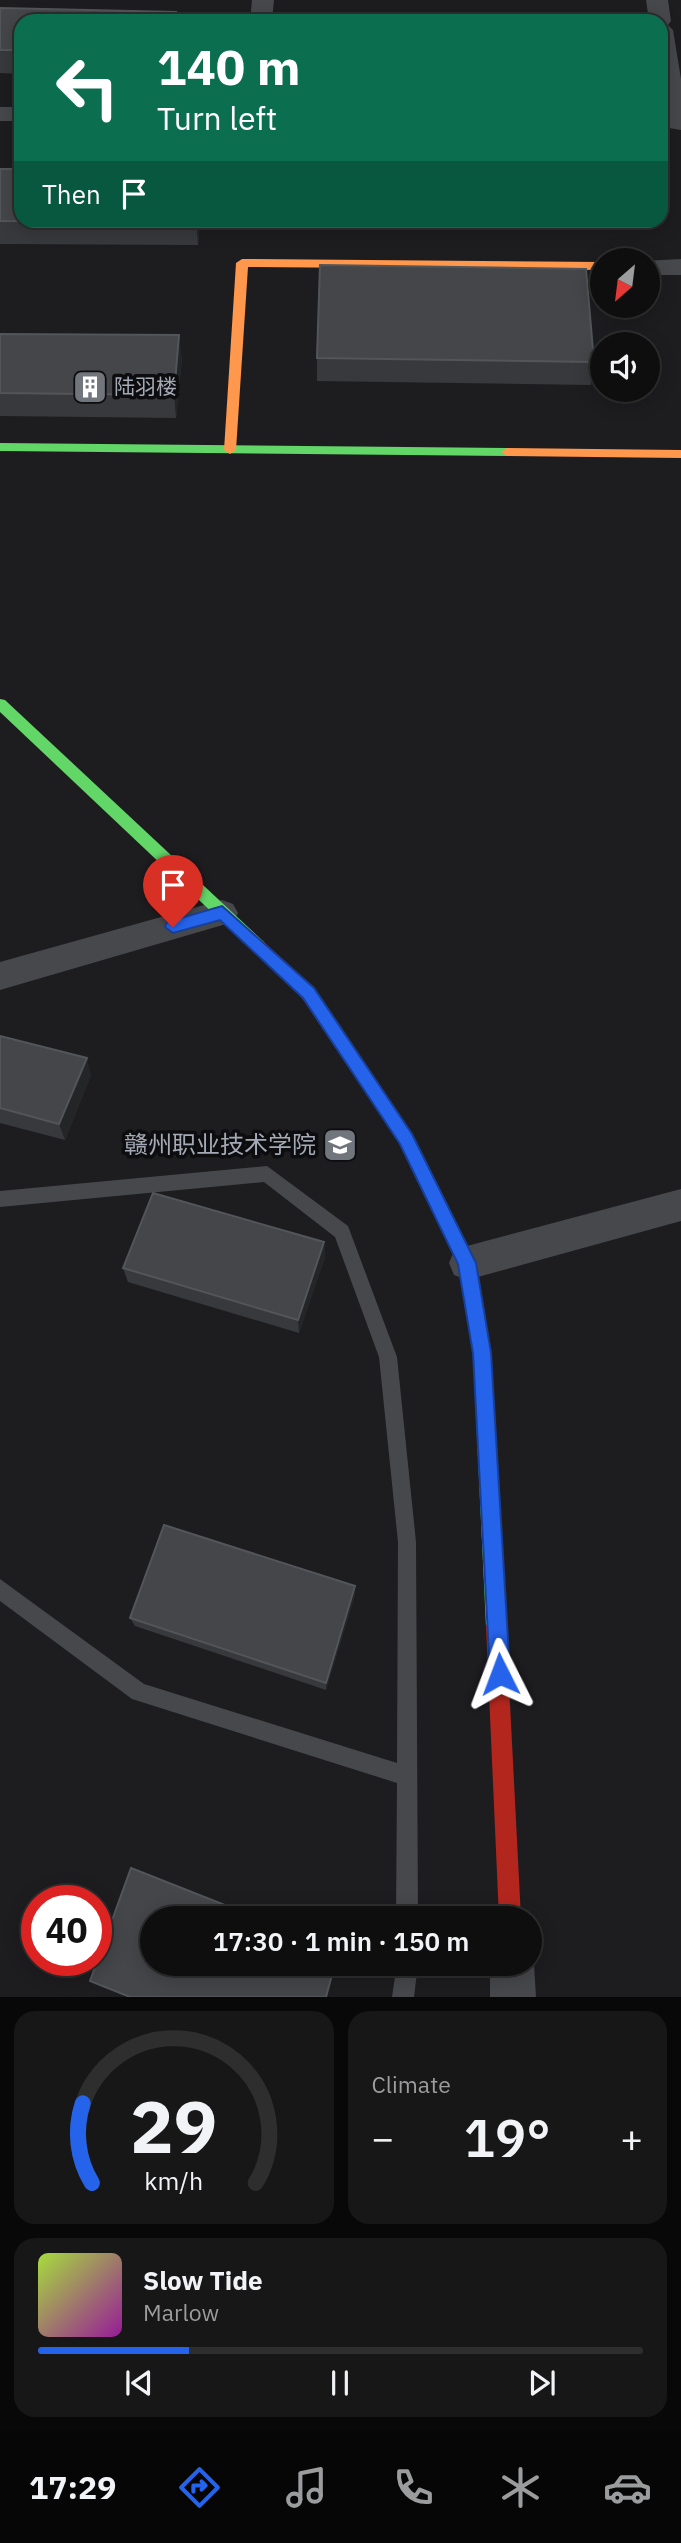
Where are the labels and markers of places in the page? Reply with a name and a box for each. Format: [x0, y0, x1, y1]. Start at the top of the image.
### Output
building icon: 陆羽楼 [71, 368, 109, 406]
place label: 陆羽楼 [114, 372, 177, 400]
pin [143, 855, 203, 927]
school or university icon: 赣州职业技术学院 [321, 1126, 359, 1164]
place label: 赣州职业技术学院 [124, 1128, 316, 1160]

